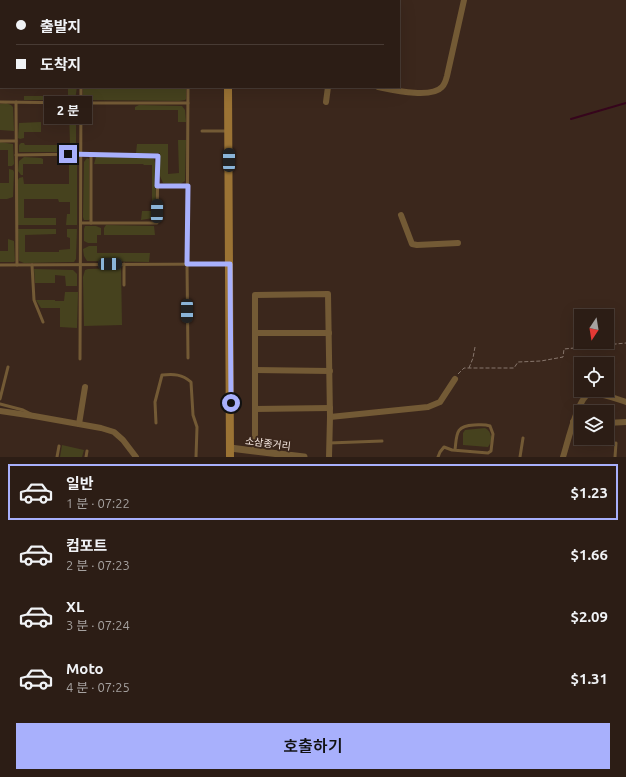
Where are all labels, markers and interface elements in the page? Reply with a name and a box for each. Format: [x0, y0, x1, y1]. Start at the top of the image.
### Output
text: 출발지 [40, 18, 81, 35]
text: 도착지 [40, 56, 81, 73]
callout: 2 분 [44, 96, 92, 124]
text: 2 분 [57, 103, 79, 117]
route end [59, 145, 77, 163]
car [223, 148, 235, 172]
car [151, 199, 163, 223]
car [98, 258, 122, 270]
car [181, 299, 193, 323]
north arrow [574, 309, 614, 349]
map controls [574, 309, 614, 445]
button: locate [574, 357, 614, 397]
route start [222, 394, 240, 412]
button: layers [574, 405, 614, 445]
street label: 소삼종거리 [244, 435, 291, 452]
icon: car [18, 474, 54, 510]
text: 일반 [66, 475, 94, 492]
text: $1.23 [570, 484, 608, 501]
text: 1 분 · 07:22 [66, 496, 130, 510]
icon: car [18, 536, 54, 572]
text: 컴포트 [66, 537, 107, 554]
text: $1.66 [570, 546, 608, 563]
text: 2 분 · 07:23 [66, 558, 130, 572]
icon: car [18, 598, 54, 634]
text: XL [66, 598, 84, 615]
text: $2.09 [570, 608, 608, 625]
text: 3 분 · 07:24 [66, 618, 130, 632]
icon: car [18, 660, 54, 696]
text: Moto [66, 660, 104, 677]
text: $1.31 [570, 670, 608, 687]
text: 4 분 · 07:25 [66, 680, 130, 694]
button: 호출하기 [16, 723, 610, 769]

